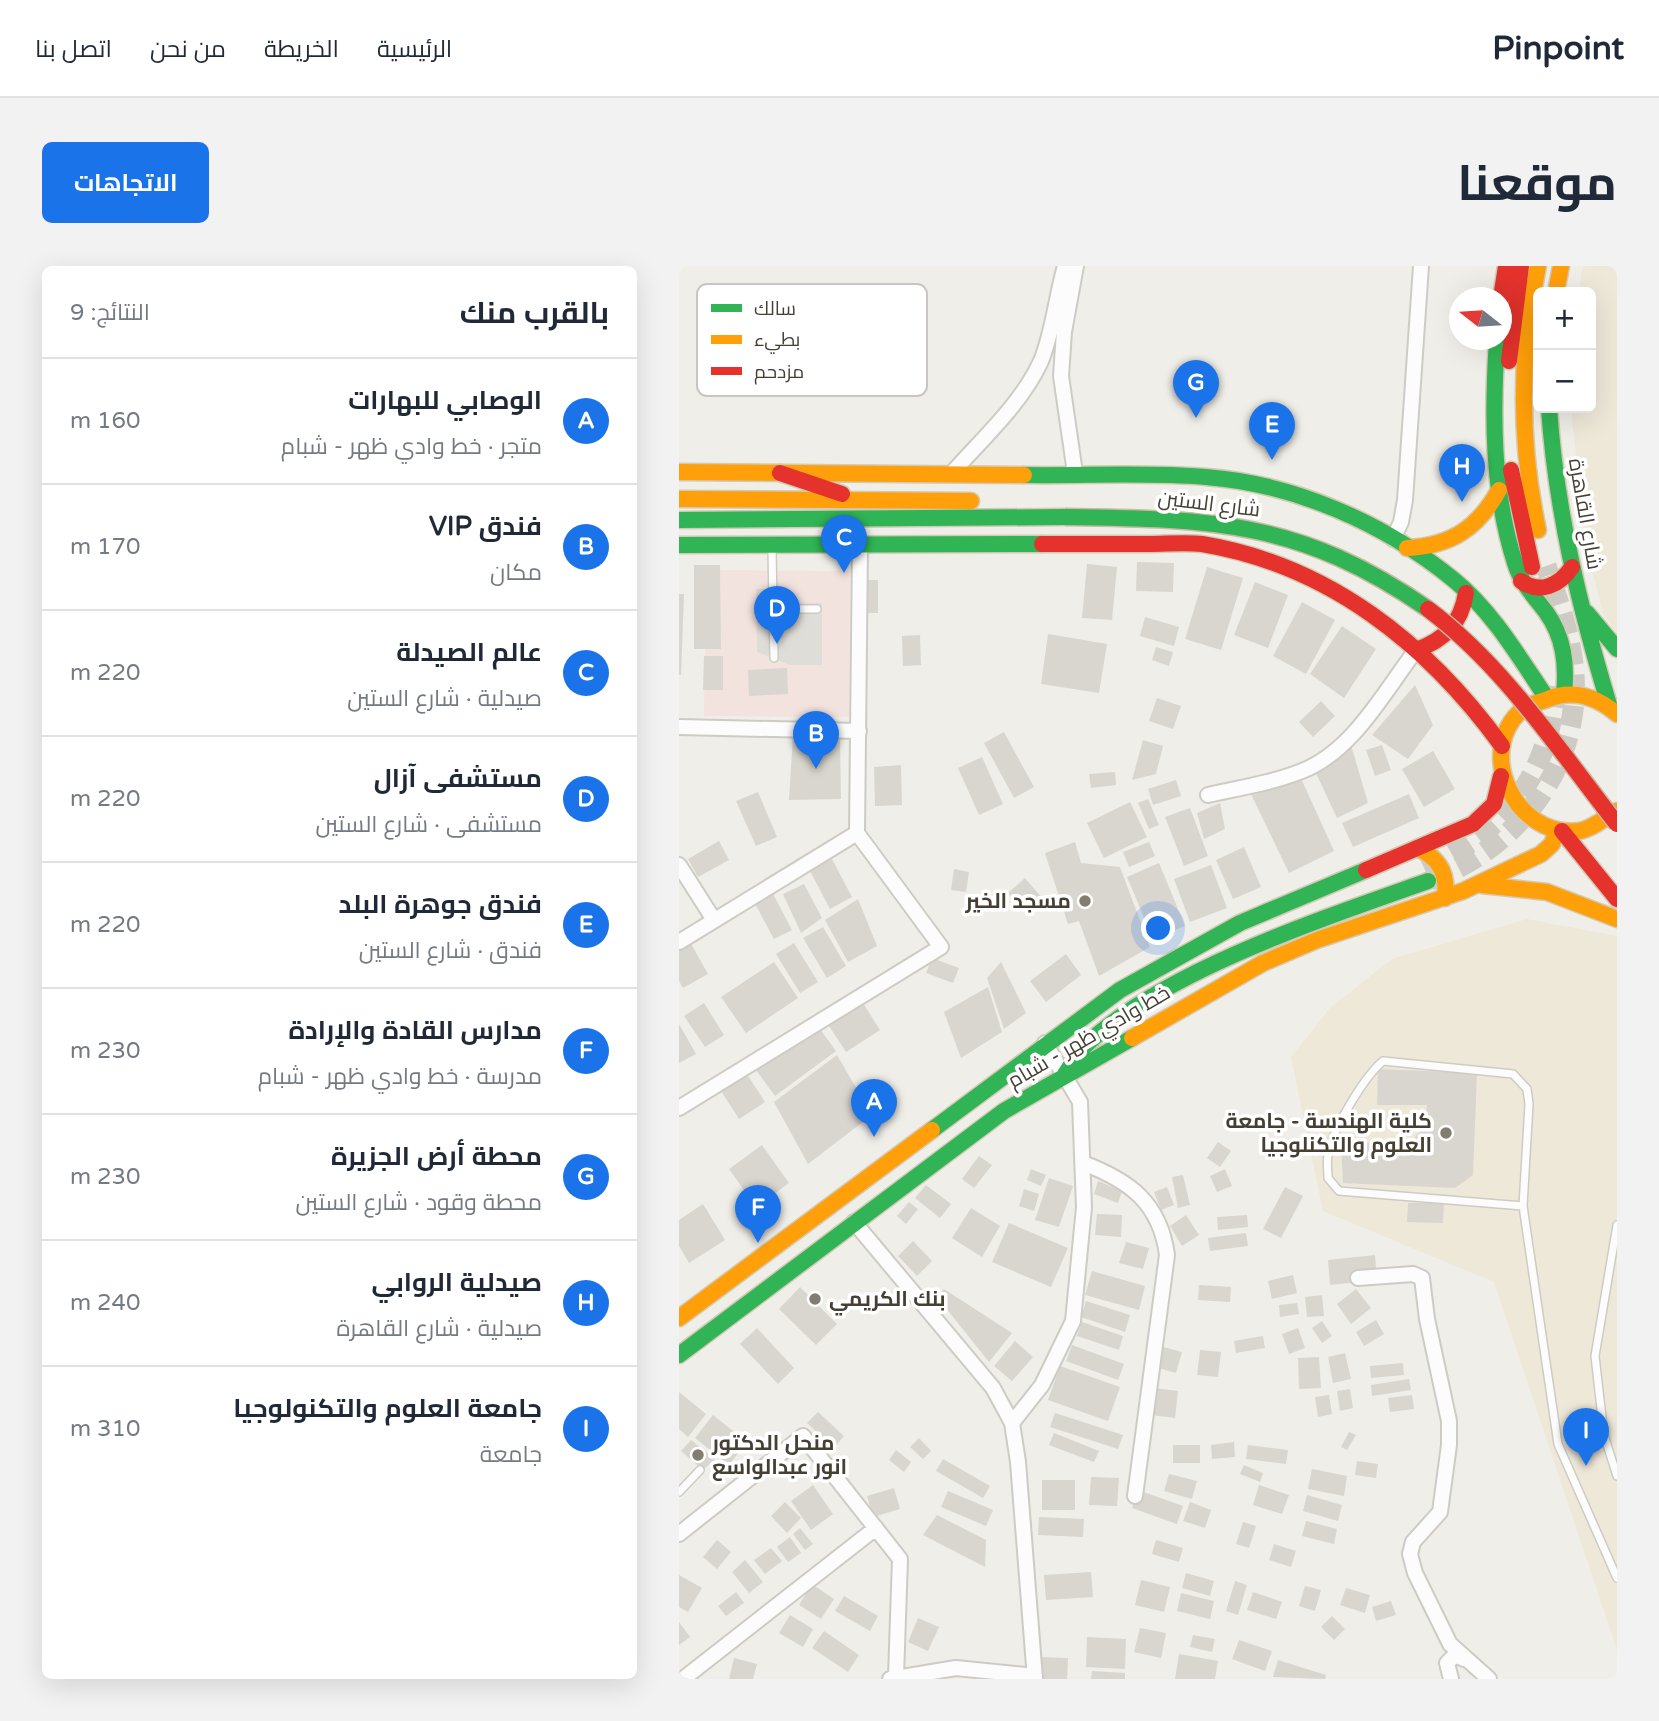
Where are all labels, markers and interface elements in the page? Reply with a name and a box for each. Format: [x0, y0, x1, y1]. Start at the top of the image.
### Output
text: Pinpoint [1492, 29, 1624, 68]
text: اتصل بنا [35, 35, 112, 64]
text: من نحن [150, 35, 226, 64]
text: الخريطة [264, 35, 339, 64]
text: الرئيسية [377, 35, 452, 64]
button: الاتجاهات [42, 142, 209, 223]
text: موقعنا [1457, 155, 1617, 214]
legend [697, 284, 927, 396]
north arrow [1449, 287, 1512, 350]
map controls [1533, 287, 1596, 413]
button: + [1533, 287, 1596, 350]
text: بالقرب منك [460, 295, 609, 332]
text: سالك [754, 298, 796, 320]
text: النتائج: 9 [70, 299, 150, 327]
text: بطيء [754, 329, 800, 354]
button: − [1533, 350, 1596, 413]
pin: G [1173, 360, 1219, 418]
text: مزدحم [754, 361, 804, 385]
text: الوصابي للبهارات [348, 385, 542, 416]
pin: E [1249, 402, 1295, 460]
text: 160 m [70, 407, 140, 435]
text: A [577, 407, 595, 435]
text: متجر · خط وادي ظهر - شبام [281, 433, 542, 461]
pin: H [1439, 444, 1485, 502]
street label: شارع القاهرة [1562, 456, 1607, 572]
street label: شارع الستين [1156, 485, 1261, 524]
text: فندق VIP [429, 511, 542, 542]
pin: C [821, 515, 867, 573]
text: 170 m [70, 533, 140, 561]
text: B [578, 533, 594, 561]
text: مكان [490, 559, 542, 587]
pin: D [754, 586, 800, 644]
text: عالم الصيدلة [396, 637, 542, 668]
text: 220 m [70, 659, 140, 687]
text: C [578, 659, 594, 687]
text: صيدلية · شارع الستين [347, 685, 542, 713]
pin: B [793, 711, 839, 769]
text: مستشفى آزال [374, 763, 542, 794]
text: 220 m [70, 785, 140, 813]
text: D [577, 785, 595, 813]
text: مستشفى · شارع الستين [316, 811, 542, 839]
text: فندق جوهرة البلد [339, 889, 542, 920]
place label: مسجد الخير [965, 889, 1071, 914]
marker: مسجد الخير [1077, 893, 1093, 909]
text: 220 m [70, 911, 140, 939]
text: E [579, 911, 593, 939]
your location [1141, 911, 1175, 945]
text: فندق · شارع الستين [359, 937, 542, 965]
street label: خط وادي ظهر - شبام [1003, 980, 1176, 1096]
text: مدارس القادة والإرادة [288, 1015, 542, 1046]
text: 230 m [70, 1037, 140, 1065]
text: F [579, 1037, 593, 1065]
text: مدرسة · خط وادي ظهر - شبام [258, 1063, 542, 1091]
pin: A [851, 1079, 897, 1137]
place label: كلية الهندسة - جامعة العلوم والتكنلوجيا [1225, 1109, 1432, 1159]
marker: كلية الهندسة - جامعة العلوم والتكنلوجيا [1438, 1125, 1454, 1141]
text: محطة أرض الجزيرة [331, 1141, 542, 1172]
text: 230 m [70, 1163, 140, 1191]
text: G [577, 1163, 595, 1191]
pin: F [735, 1185, 781, 1243]
text: محطة وقود · شارع الستين [296, 1189, 542, 1217]
text: صيدلية الروابي [371, 1267, 542, 1298]
place label: بنك الكريمي [829, 1287, 945, 1316]
text: 240 m [70, 1289, 140, 1317]
text: H [577, 1289, 595, 1317]
marker: بنك الكريمي [807, 1291, 823, 1307]
text: صيدلية · شارع القاهرة [337, 1315, 542, 1343]
text: جامعة العلوم والتكنولوجيا [233, 1393, 542, 1424]
pin: I [1563, 1408, 1609, 1466]
text: 310 m [70, 1415, 140, 1443]
text: I [583, 1415, 589, 1443]
place label: منحل الدكتور انور عبدالواسع [711, 1431, 847, 1481]
text: جامعة [480, 1441, 542, 1469]
marker: منحل الدكتور انور عبدالواسع [690, 1447, 706, 1463]

